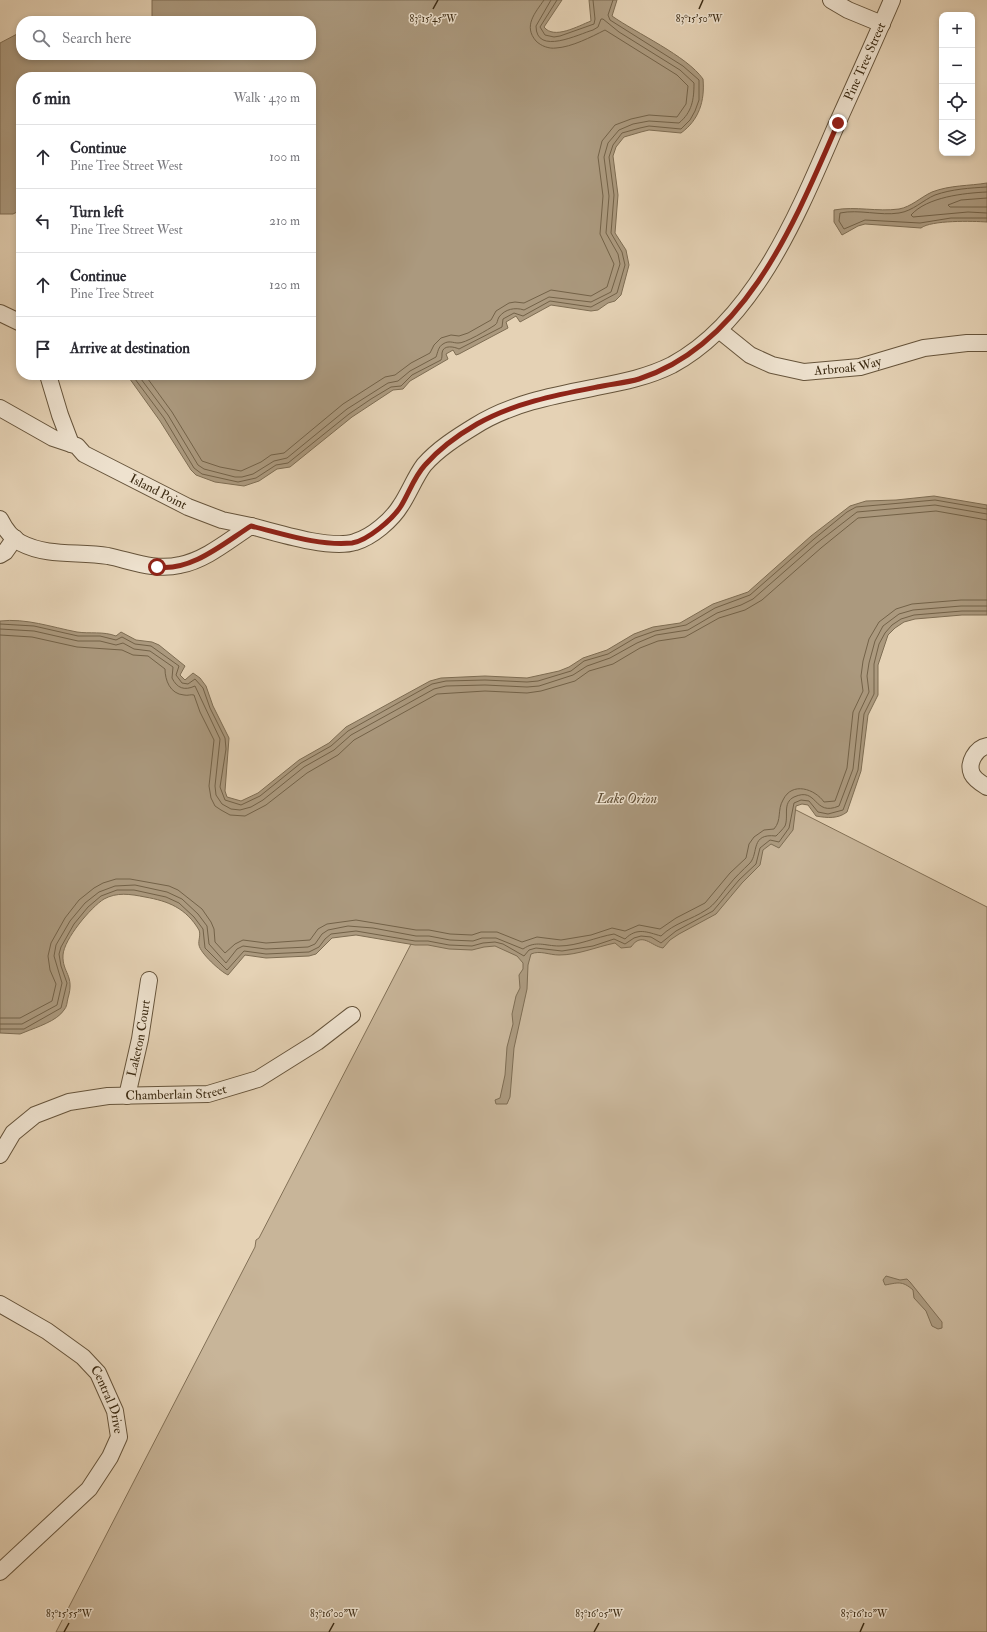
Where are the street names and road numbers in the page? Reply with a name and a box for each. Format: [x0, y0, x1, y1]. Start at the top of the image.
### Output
street label: Pine Tree Street [841, 20, 889, 103]
street label: Arbroak Way [813, 353, 884, 379]
street label: Island Point [127, 471, 189, 513]
street label: Laketon Court [124, 999, 154, 1078]
street label: Chamberlain Street [125, 1081, 228, 1104]
street label: Central Drive [87, 1362, 126, 1435]

